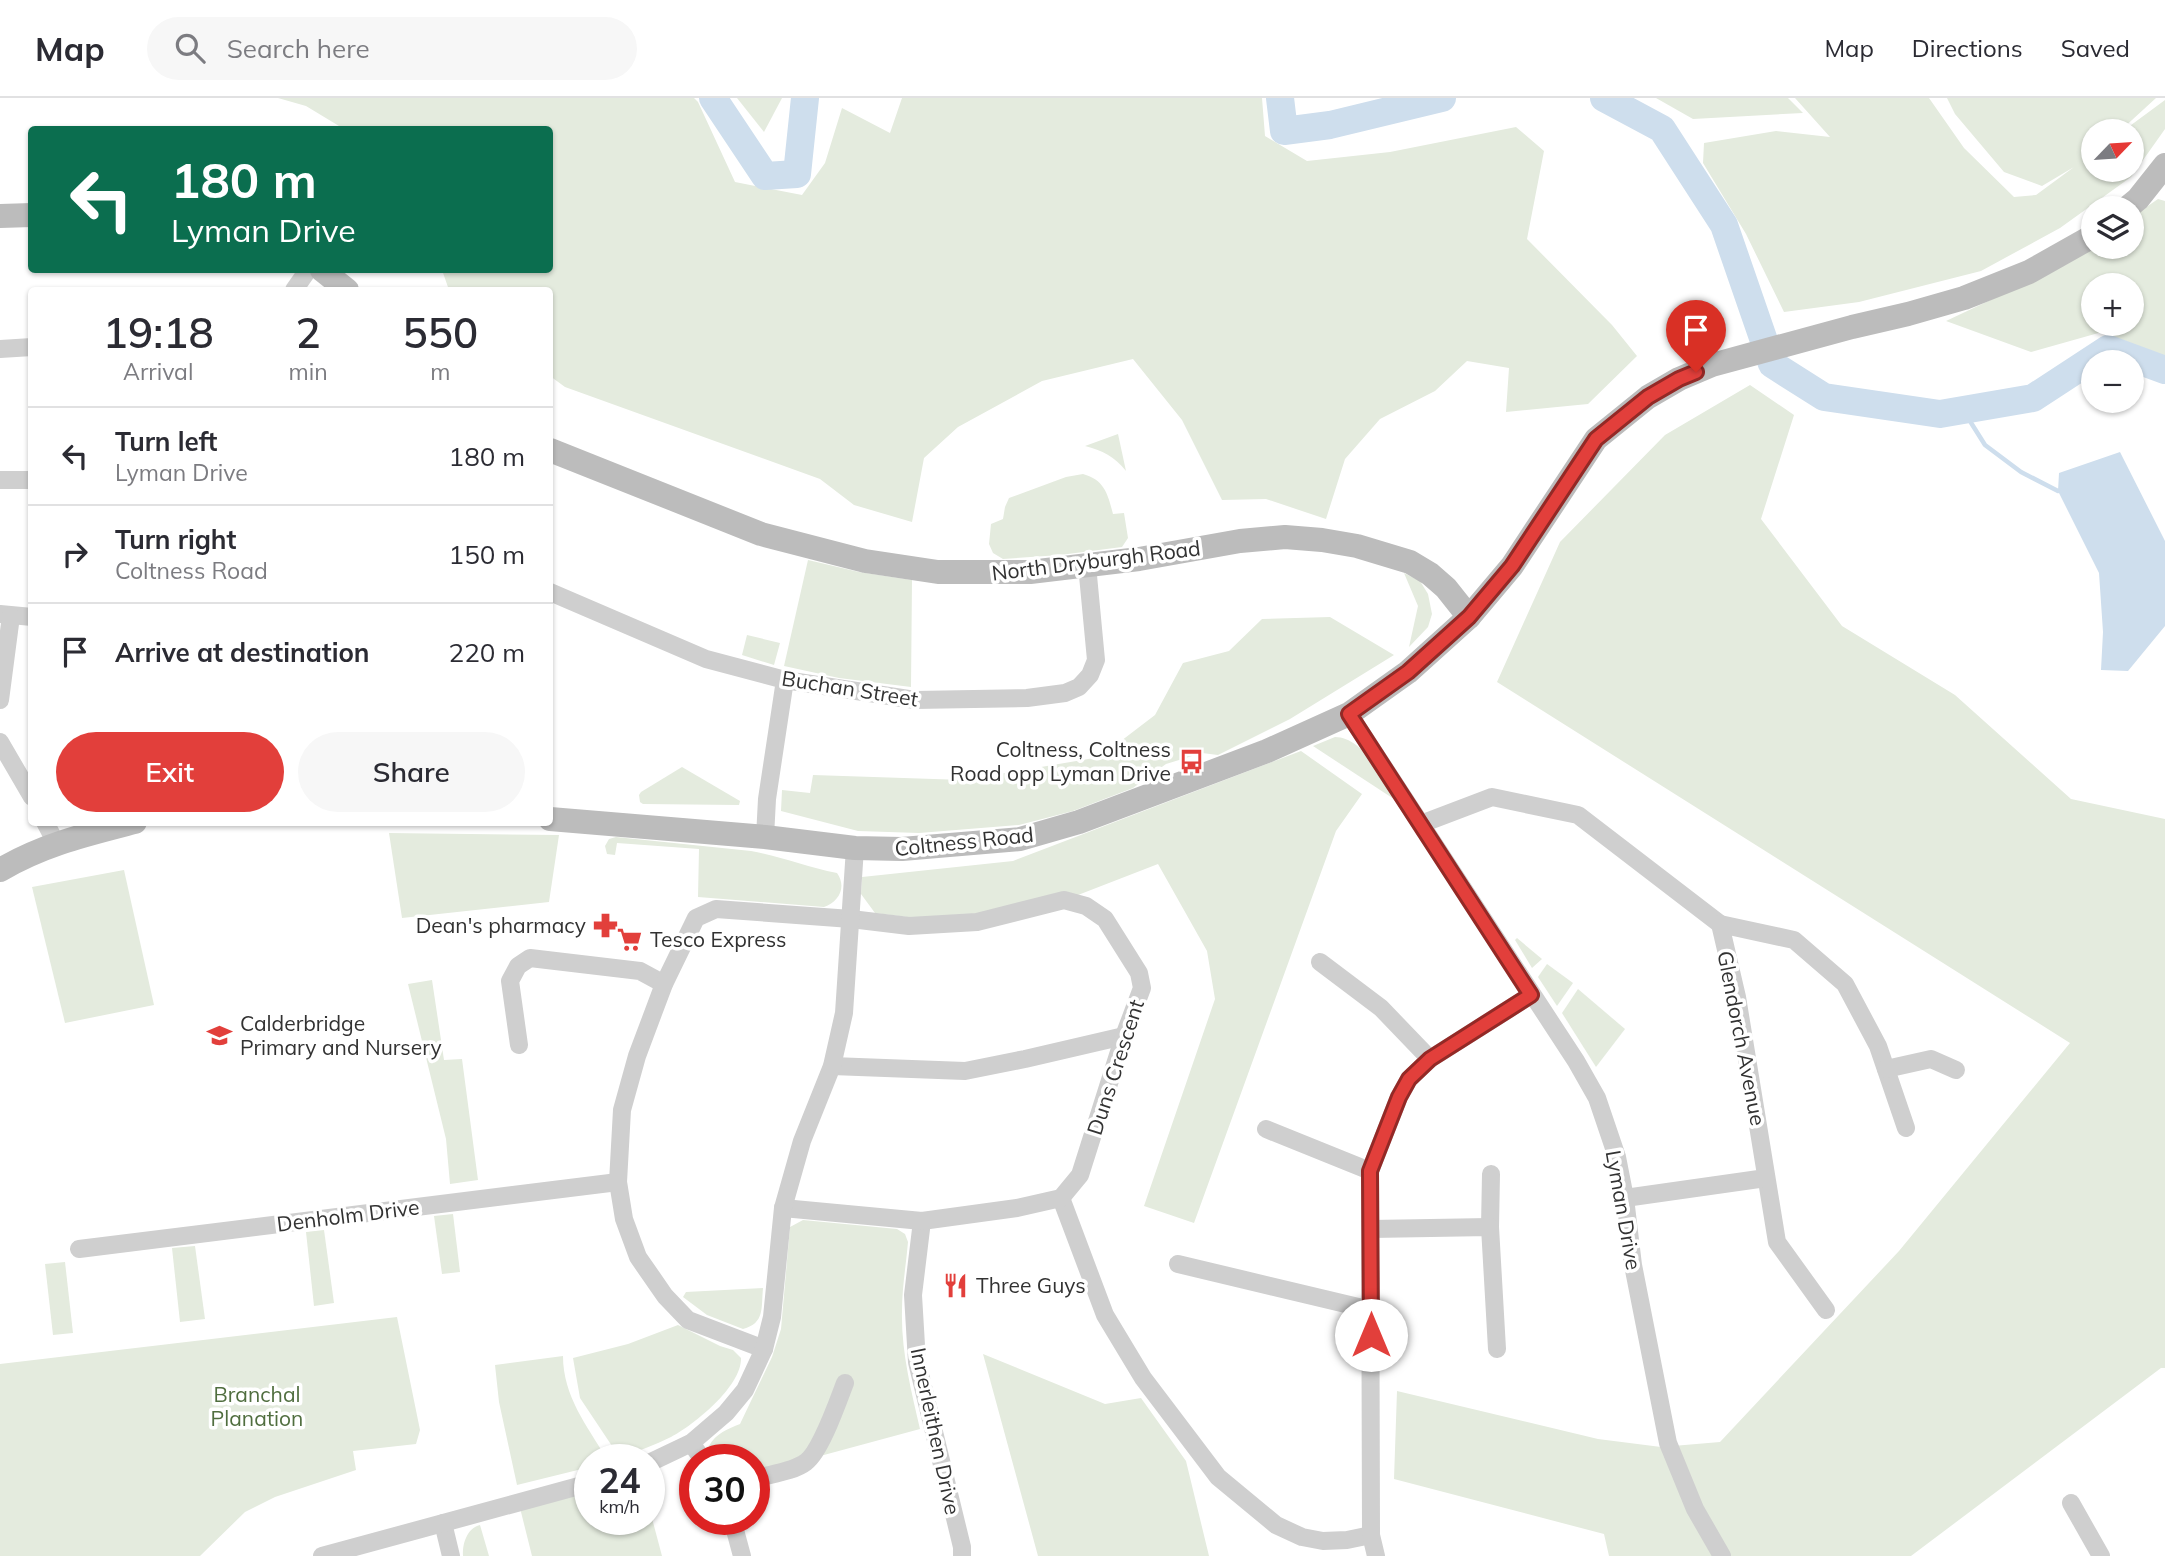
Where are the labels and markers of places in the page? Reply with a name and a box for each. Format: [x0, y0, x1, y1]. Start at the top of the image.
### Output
pin [1666, 300, 1726, 372]
place label: Coltness, Coltness Road opp Lyman Drive [950, 736, 1171, 786]
bus stop icon: Coltness, Coltness Road opp Lyman Drive [1177, 747, 1205, 775]
pharmacy icon: Dean's pharmacy [592, 911, 620, 939]
place label: Dean's pharmacy [416, 912, 586, 938]
supermarket icon: Tesco Express [616, 925, 644, 953]
place label: Tesco Express [650, 926, 787, 952]
place label: Calderbridge Primary and Nursery [240, 1010, 442, 1060]
school or university icon: Calderbridge Primary and Nursery [206, 1021, 234, 1049]
restaurant icon: Three Guys [942, 1271, 970, 1299]
place label: Three Guys [976, 1272, 1086, 1298]

